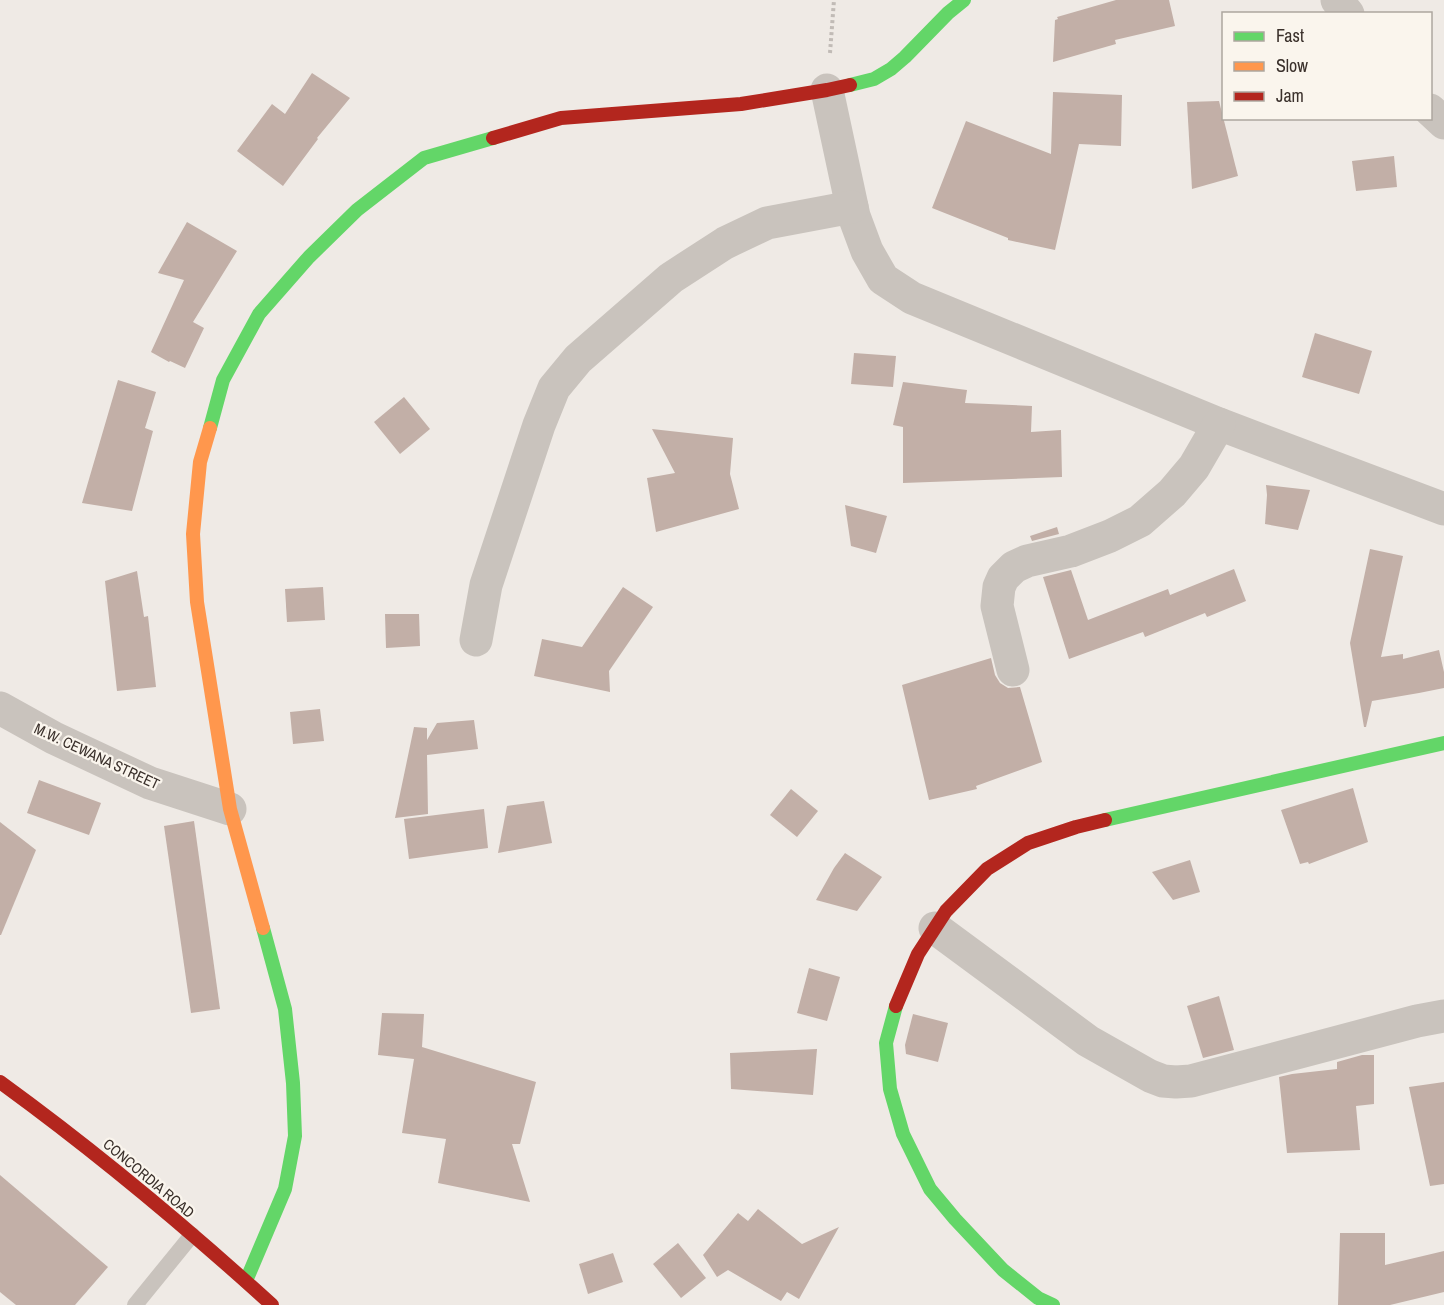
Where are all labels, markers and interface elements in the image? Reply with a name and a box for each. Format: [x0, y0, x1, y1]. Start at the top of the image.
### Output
legend [1222, 12, 1432, 120]
text: Fast [1276, 23, 1304, 48]
text: Slow [1276, 53, 1308, 78]
text: Jam [1276, 83, 1304, 108]
street label: M.W. CEWANA STREET [31, 718, 164, 795]
street label: CONCORDIA ROAD [99, 1133, 199, 1223]

